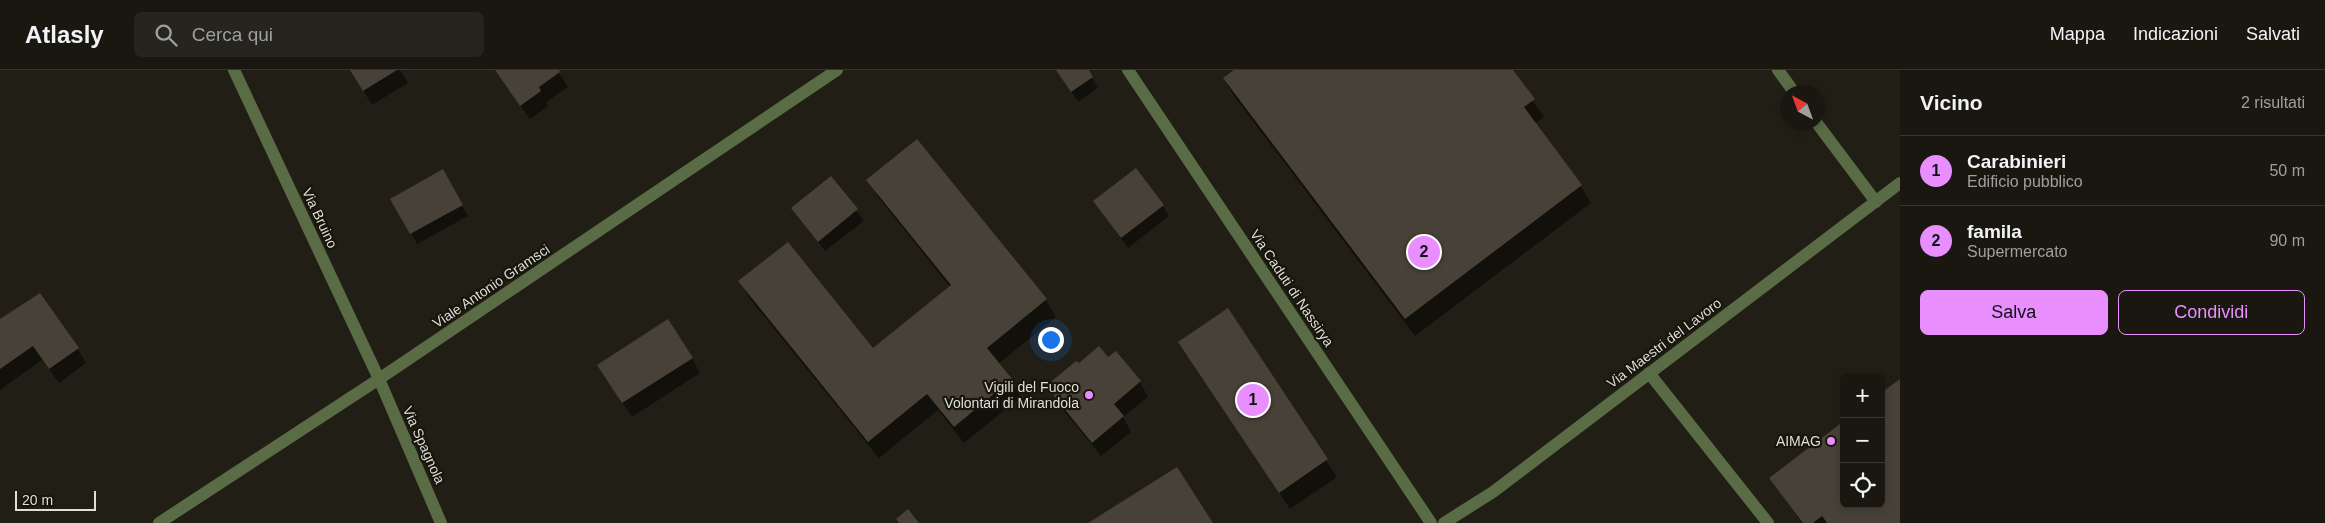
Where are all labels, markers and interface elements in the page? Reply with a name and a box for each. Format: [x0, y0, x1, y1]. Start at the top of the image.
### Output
search box [134, 12, 484, 57]
text: Atlasly [25, 21, 104, 48]
icon: search [152, 21, 180, 49]
text: Cerca qui [192, 24, 273, 45]
text: Mappa [2050, 24, 2105, 44]
text: Indicazioni [2133, 24, 2218, 44]
text: Salvati [2246, 24, 2300, 44]
north arrow [1780, 85, 1825, 130]
text: Vicino [1920, 91, 1983, 114]
text: 2 risultati [2241, 94, 2305, 111]
text: Carabinieri [1967, 151, 2066, 172]
text: 1 [1932, 162, 1940, 179]
text: 50 m [2269, 162, 2305, 179]
text: Edificio pubblico [1967, 173, 2083, 190]
street label: Via Bruino [299, 185, 341, 251]
text: famila [1967, 221, 2022, 242]
street label: Via Caduti di Nassirya [1247, 227, 1337, 350]
text: 2 [1932, 232, 1940, 249]
text: 90 m [2269, 232, 2305, 249]
pin: 2 [1408, 233, 1440, 271]
street label: Viale Antonio Gramsci [430, 241, 552, 331]
text: Supermercato [1967, 243, 2068, 260]
button: Salva [1920, 290, 2108, 335]
button: Condividi [2118, 290, 2305, 335]
street label: Via Maestri del Lavoro [1604, 295, 1725, 391]
your location [1038, 327, 1064, 353]
map controls [1840, 373, 1885, 508]
button: + [1840, 373, 1885, 418]
place label: Vigili del Fuoco Volontari di Mirandola [944, 379, 1079, 411]
pin: 1 [1237, 381, 1269, 419]
marker: Vigili del Fuoco Volontari di Mirandola [1083, 389, 1095, 401]
street label: Via Spagnola [400, 404, 448, 486]
button: − [1840, 418, 1885, 463]
place label: AIMAG [1776, 433, 1821, 449]
marker: AIMAG [1825, 435, 1837, 447]
button: locate [1840, 463, 1885, 508]
scale bar [15, 488, 96, 511]
text: 20 m [22, 492, 53, 508]

